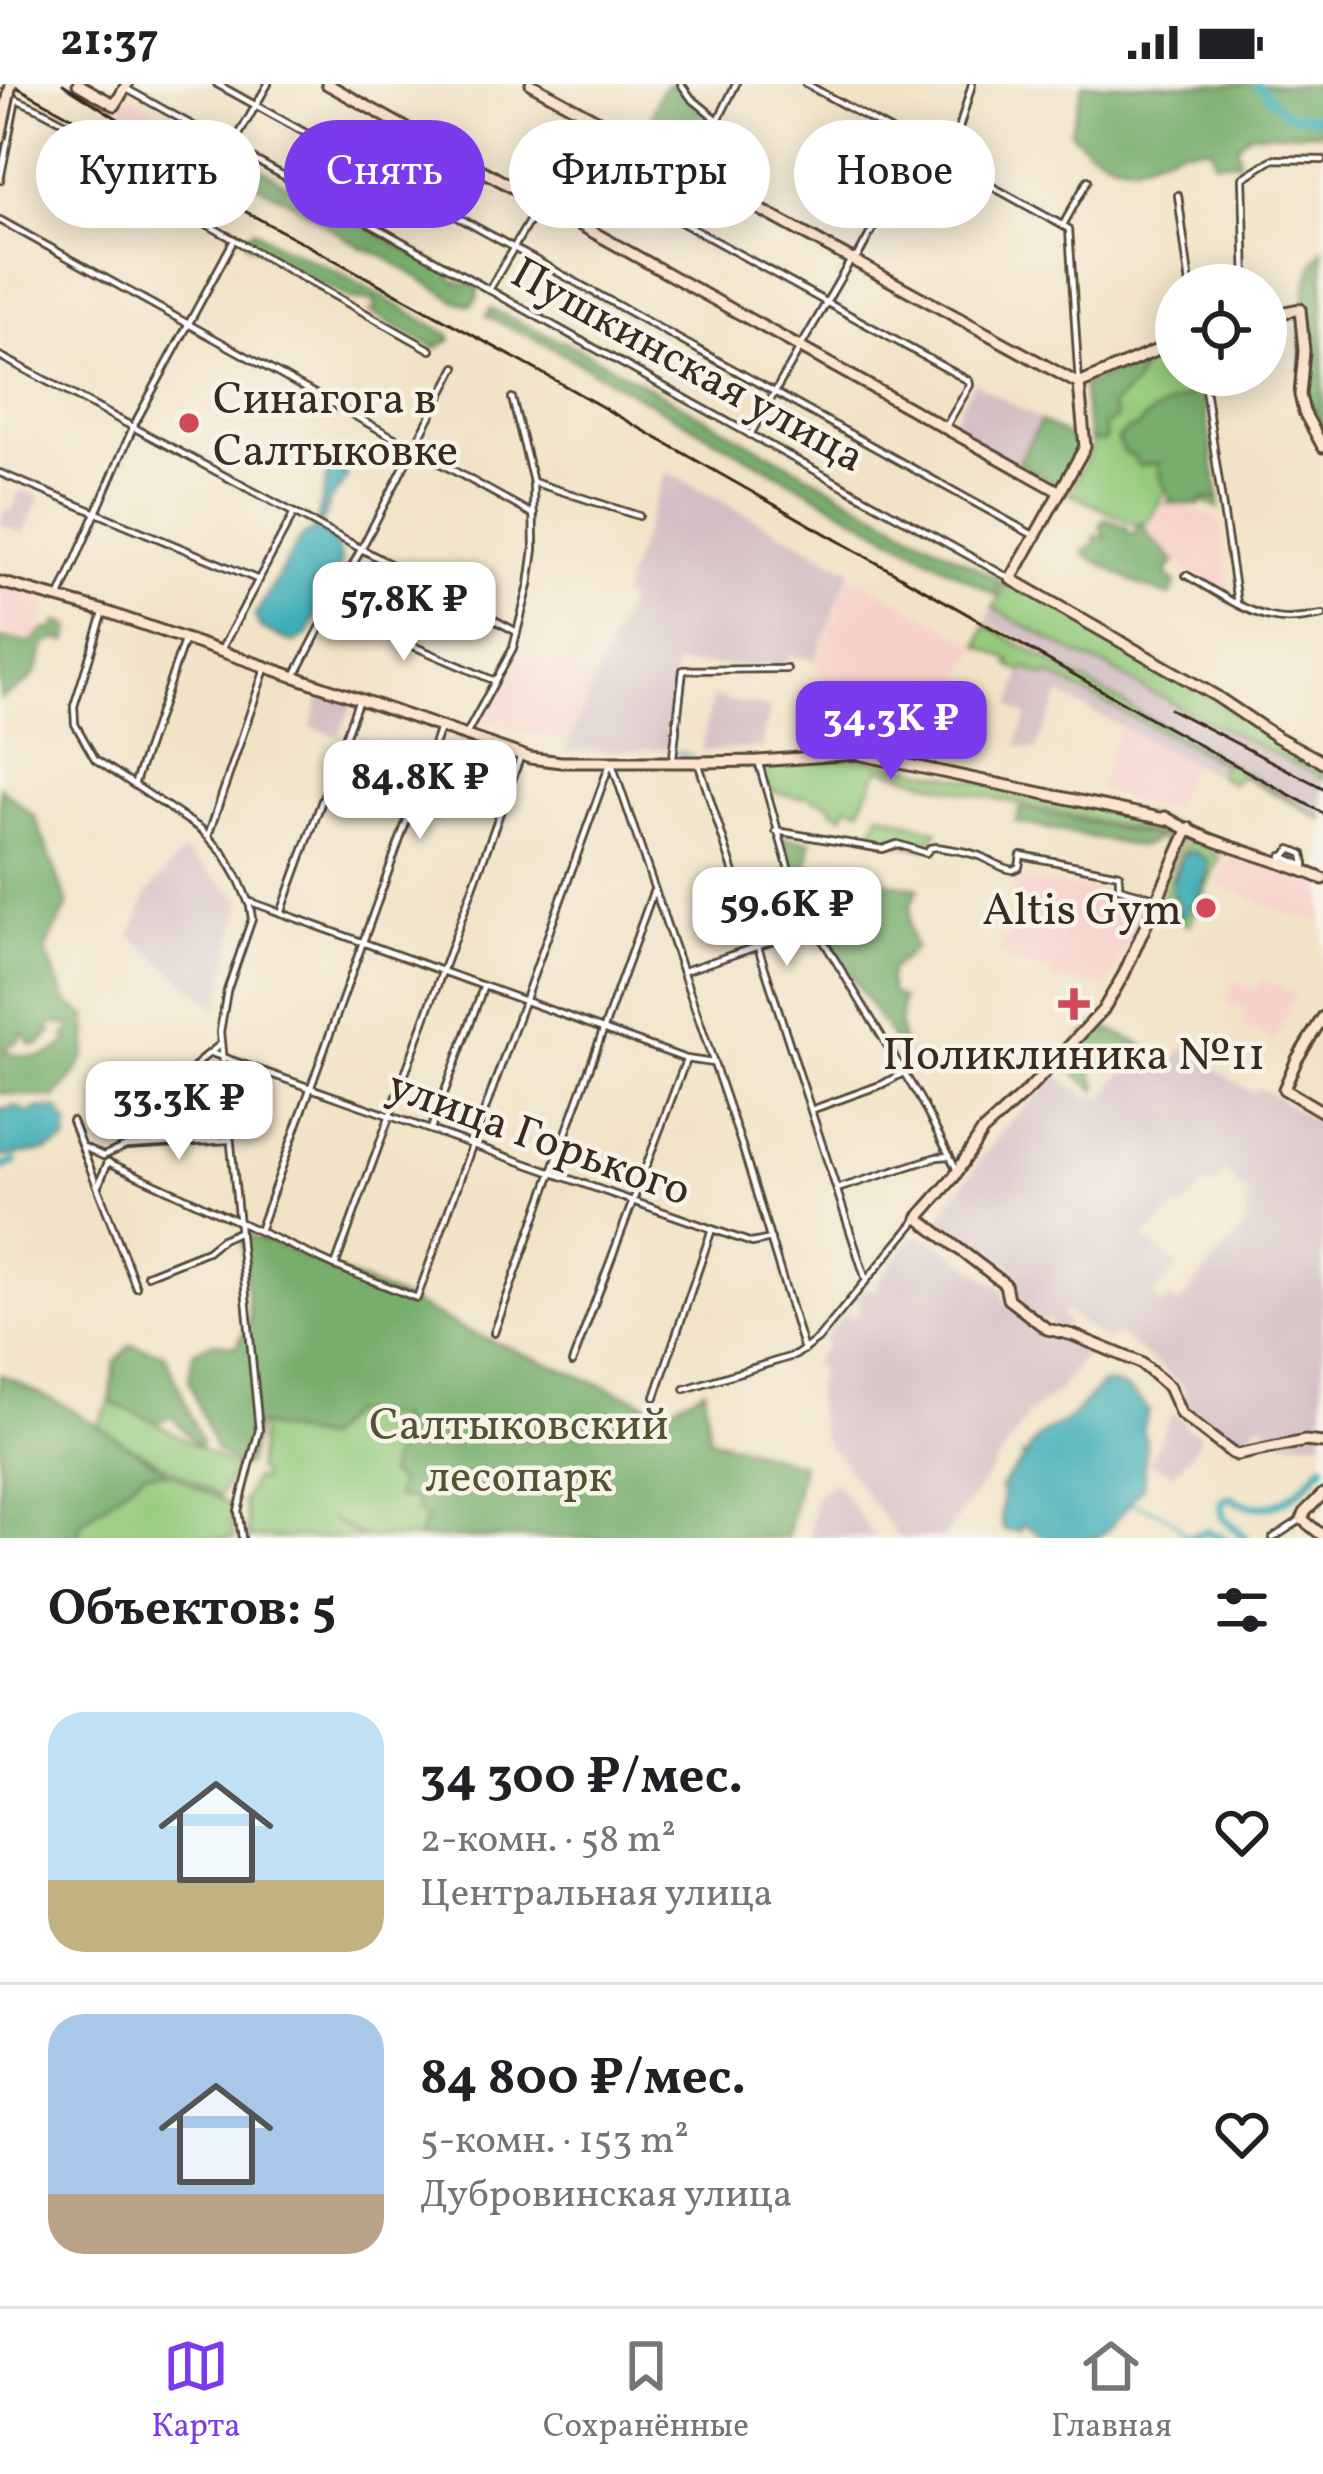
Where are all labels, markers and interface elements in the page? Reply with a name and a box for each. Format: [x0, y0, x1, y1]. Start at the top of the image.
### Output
text: 21:37 [60, 11, 159, 74]
chip: Купить [36, 120, 260, 228]
chip: Снять [284, 120, 485, 228]
chip: Фильтры [509, 120, 770, 228]
chip: Новое [794, 120, 995, 228]
street label: Пушкинская улица [499, 244, 875, 490]
map controls [1155, 264, 1287, 396]
button: locate [1155, 264, 1287, 396]
place label: Синагога в Салтыковке [213, 370, 458, 485]
marker: Синагога в Салтыковке [176, 410, 202, 436]
pin: 57.8K ₽ [293, 562, 515, 664]
text: 57.8K ₽ [340, 574, 468, 628]
pin: 34.3K ₽ [780, 681, 1002, 783]
text: 34.3K ₽ [823, 693, 959, 747]
pin: 84.8K ₽ [309, 740, 531, 842]
text: 84.8K ₽ [350, 752, 490, 806]
pin: 59.6K ₽ [676, 867, 898, 969]
text: 59.6K ₽ [719, 879, 855, 933]
place label: Altis Gym [982, 881, 1182, 944]
marker: Altis Gym [1193, 895, 1219, 921]
marker: Поликлиника №11 [1058, 988, 1090, 1020]
place label: Поликлиника №11 [883, 1026, 1265, 1089]
street label: улица Горького [378, 1056, 699, 1224]
pin: 33.3K ₽ [68, 1061, 290, 1163]
text: 33.3K ₽ [113, 1073, 245, 1127]
park label: Салтыковский лесопарк [369, 1396, 669, 1511]
text: Объектов: 5 [48, 1575, 336, 1646]
icon: filters [1209, 1577, 1275, 1643]
text: 34 300 ₽/мес. [420, 1743, 743, 1814]
icon: home [144, 1760, 288, 1904]
icon: heart [1209, 1799, 1275, 1865]
text: 2-комн. · 58 m² [420, 1814, 676, 1868]
text: Центральная улица [420, 1868, 773, 1922]
text: 84 800 ₽/мес. [420, 2044, 746, 2115]
icon: home [144, 2062, 288, 2206]
icon: heart [1209, 2101, 1275, 2167]
text: 5-комн. · 153 m² [420, 2115, 689, 2169]
text: Дубровинская улица [420, 2169, 792, 2223]
tab: Карта [151, 2333, 241, 2451]
tab: Сохранённые [543, 2333, 749, 2451]
tab: Главная [1051, 2333, 1172, 2451]

